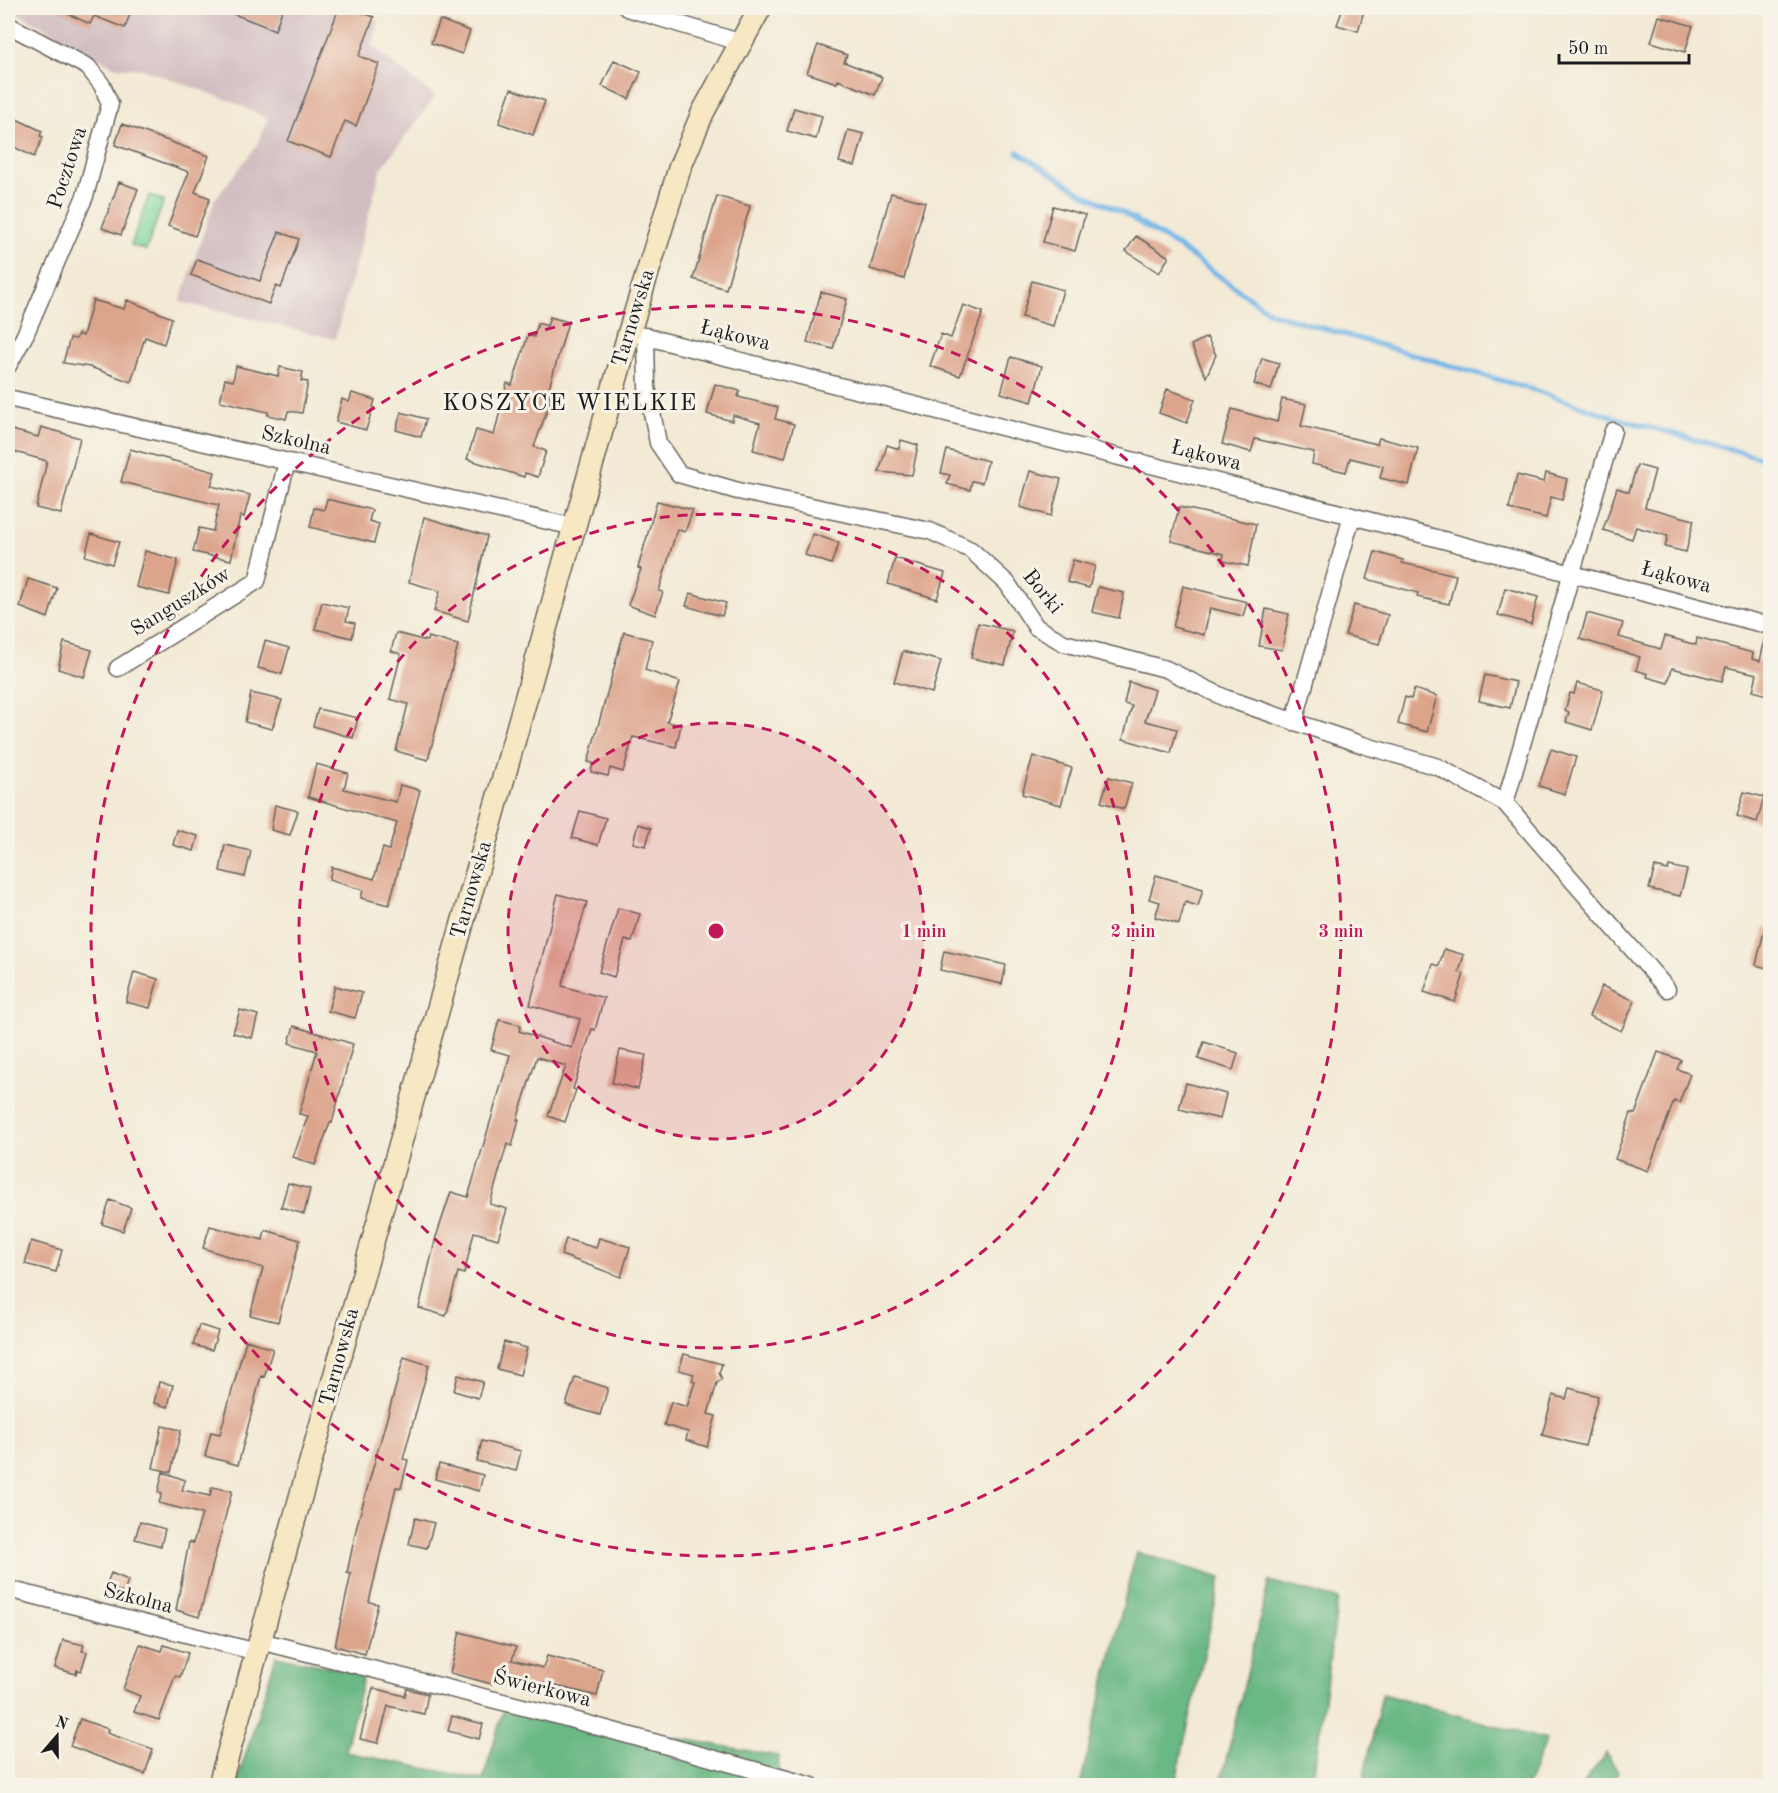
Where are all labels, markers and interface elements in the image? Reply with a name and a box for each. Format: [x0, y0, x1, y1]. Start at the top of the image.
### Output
scale bar [1559, 27, 1690, 65]
text: 50 m [1568, 40, 1608, 58]
street label: Pocztowa [45, 124, 91, 212]
street label: Tarnowska [609, 267, 659, 369]
street label: Łąkowa [698, 317, 772, 355]
district label: KOSZYCE WIELKIE [442, 392, 698, 416]
street label: Szkolna [259, 423, 333, 459]
street label: Łąkowa [1169, 437, 1243, 475]
street label: Łąkowa [1639, 559, 1713, 597]
street label: Sanguszków [128, 563, 234, 641]
street label: Borki [1018, 566, 1066, 618]
street label: Tarnowska [448, 839, 496, 941]
centre of rings [706, 921, 726, 941]
text: 1 min [901, 923, 947, 941]
text: 2 min [1110, 923, 1156, 941]
text: 3 min [1318, 923, 1364, 941]
street label: Tarnowska [317, 1305, 363, 1409]
street label: Szkolna [101, 1580, 175, 1618]
street label: Świerkowa [491, 1662, 594, 1711]
north arrow [27, 1706, 87, 1766]
text: N [53, 1714, 71, 1734]

